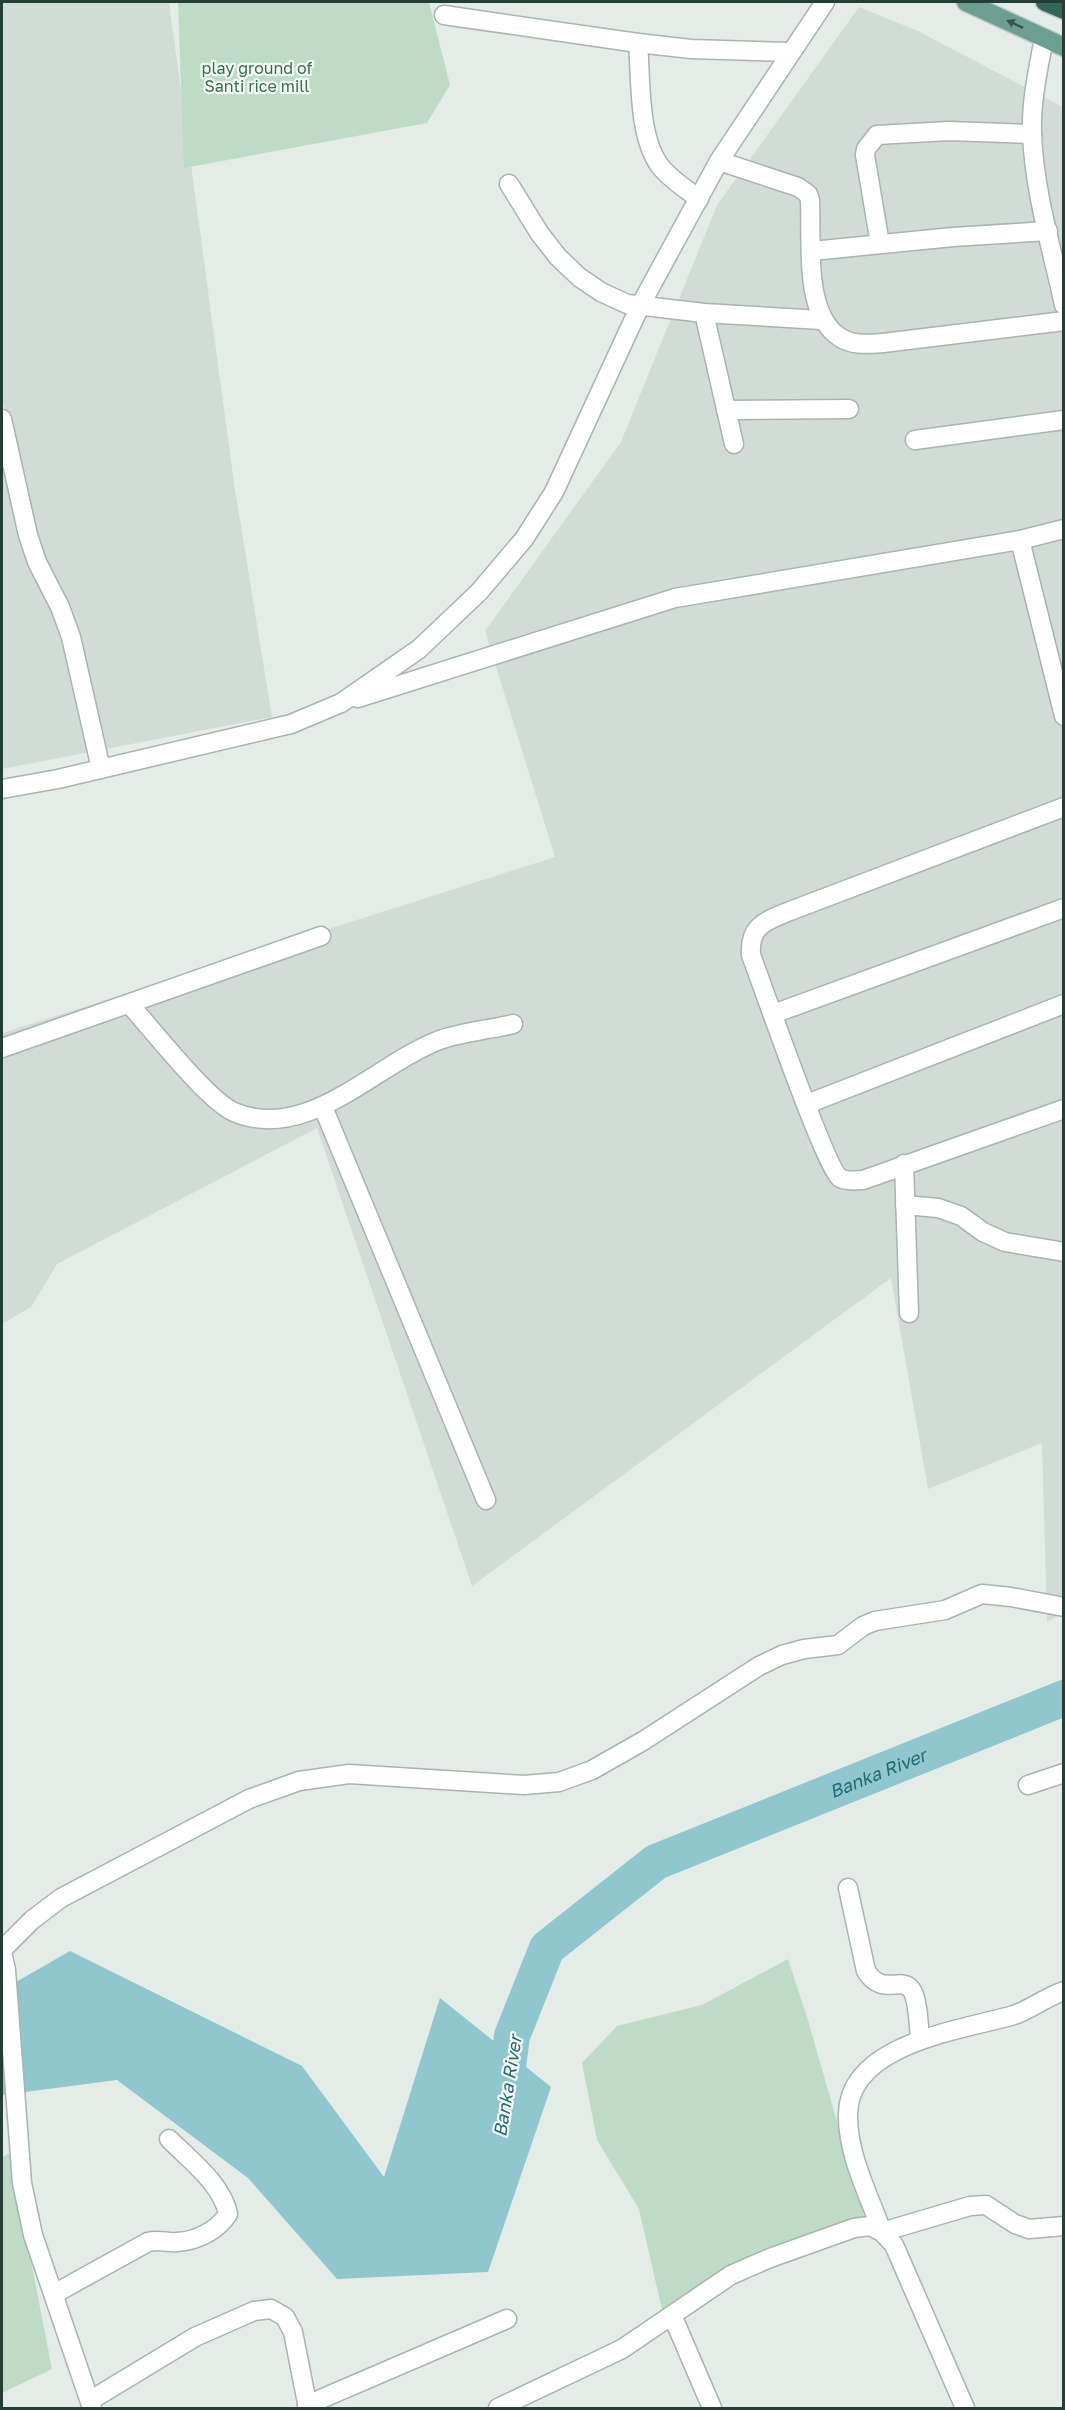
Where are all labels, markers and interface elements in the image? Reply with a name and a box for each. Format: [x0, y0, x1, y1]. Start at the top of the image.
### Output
one-way arrow [1006, 20, 1023, 29]
park label: play ground of Santi rice mill [202, 58, 313, 96]
water label: Banka River [826, 1743, 932, 1802]
water label: Banka River [488, 2031, 526, 2138]

